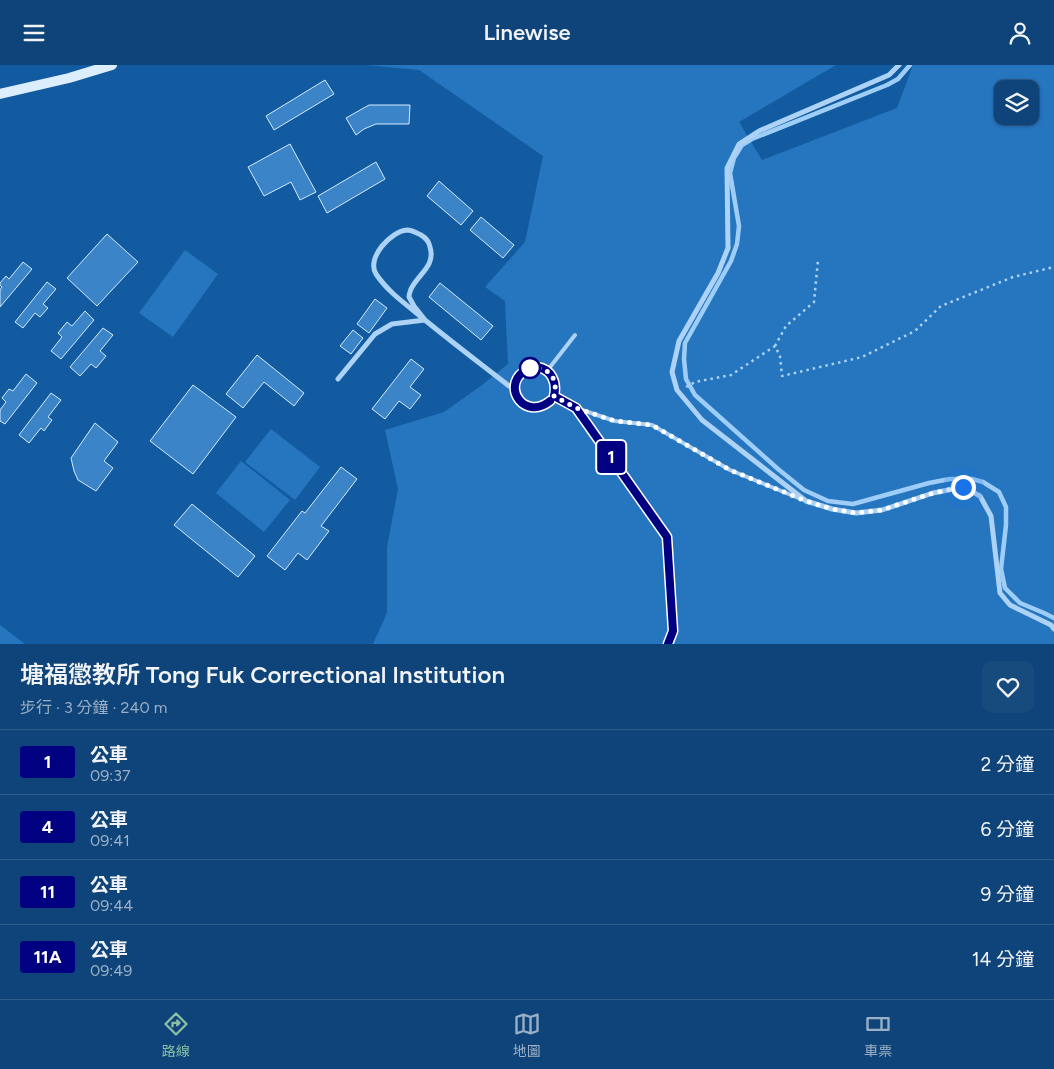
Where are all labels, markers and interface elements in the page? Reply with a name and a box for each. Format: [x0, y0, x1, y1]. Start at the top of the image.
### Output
icon: menu [20, 19, 48, 47]
text: Linewise [483, 19, 571, 46]
icon: person [1006, 19, 1034, 47]
map controls [994, 80, 1039, 125]
button: layers [994, 80, 1039, 125]
unlabelled marker [519, 357, 541, 379]
line badge: 1 [595, 441, 627, 473]
text: 1 [607, 446, 615, 468]
your location [951, 475, 976, 500]
text: 塘福懲教所 Tong Fuk Correctional Institution [20, 660, 505, 689]
button: heart [982, 661, 1034, 713]
text: 步行 · 3 分鐘 · 240 m [20, 698, 167, 717]
text: 公車 [90, 743, 128, 766]
text: 1 [44, 751, 51, 773]
text: 2 分鐘 [981, 753, 1034, 776]
text: 09:37 [90, 766, 131, 785]
text: 公車 [90, 808, 128, 831]
text: 4 [42, 816, 53, 838]
text: 6 分鐘 [981, 818, 1034, 841]
text: 09:41 [90, 831, 130, 850]
text: 公車 [90, 873, 128, 896]
text: 11 [40, 881, 55, 903]
text: 9 分鐘 [981, 883, 1034, 906]
text: 09:44 [90, 896, 133, 915]
text: 公車 [90, 938, 128, 961]
text: 11A [33, 946, 62, 968]
text: 14 分鐘 [972, 948, 1034, 971]
text: 09:49 [90, 961, 132, 980]
tab: 路線 [162, 1010, 190, 1060]
tab: 地圖 [513, 1010, 541, 1060]
tab: 車票 [864, 1010, 892, 1060]

